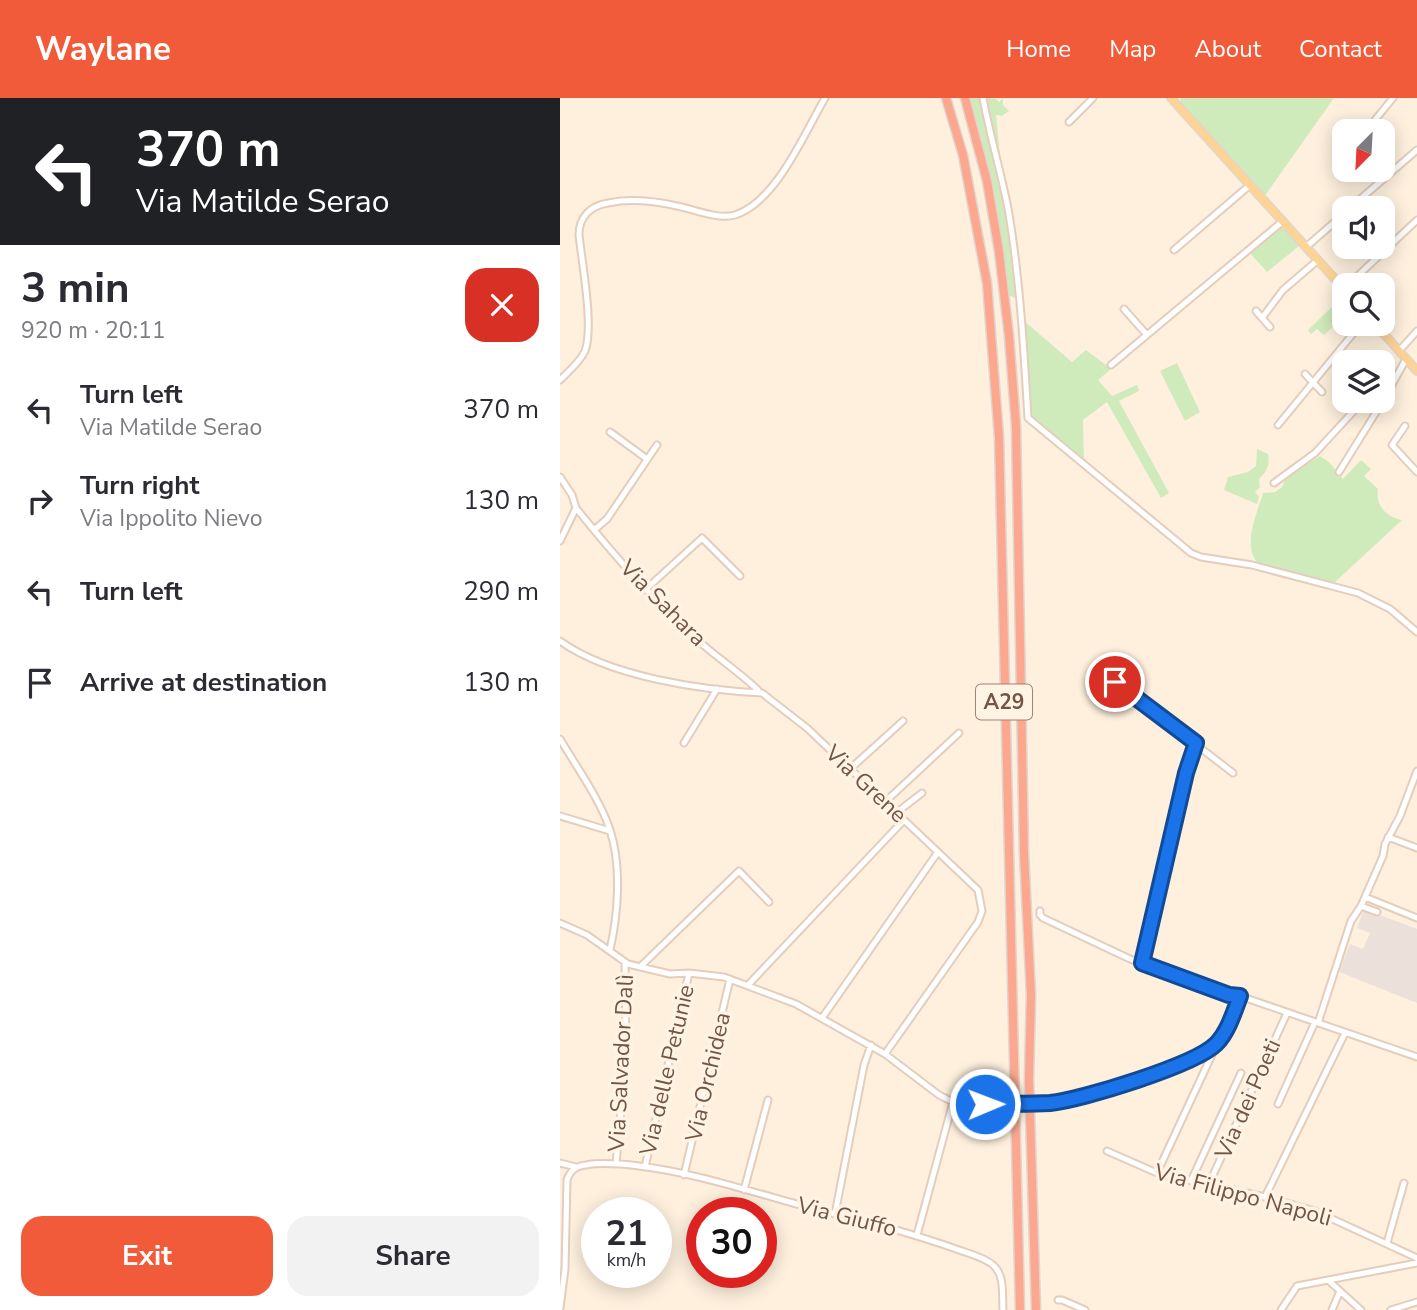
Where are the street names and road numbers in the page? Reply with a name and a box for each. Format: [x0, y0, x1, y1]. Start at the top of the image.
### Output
street label: Via Sahara [612, 552, 713, 653]
road number: A29 [976, 684, 1032, 720]
street label: Via Grene [818, 737, 914, 830]
street label: Via Salvador Dalì [601, 973, 641, 1154]
street label: Via delle Petunie [632, 982, 702, 1159]
street label: Via Orchidea [678, 1009, 738, 1146]
street label: Via dei Poeti [1207, 1034, 1288, 1165]
street label: Via Filippo Napoli [1150, 1156, 1335, 1234]
street label: Via Giuffo [793, 1189, 900, 1244]

